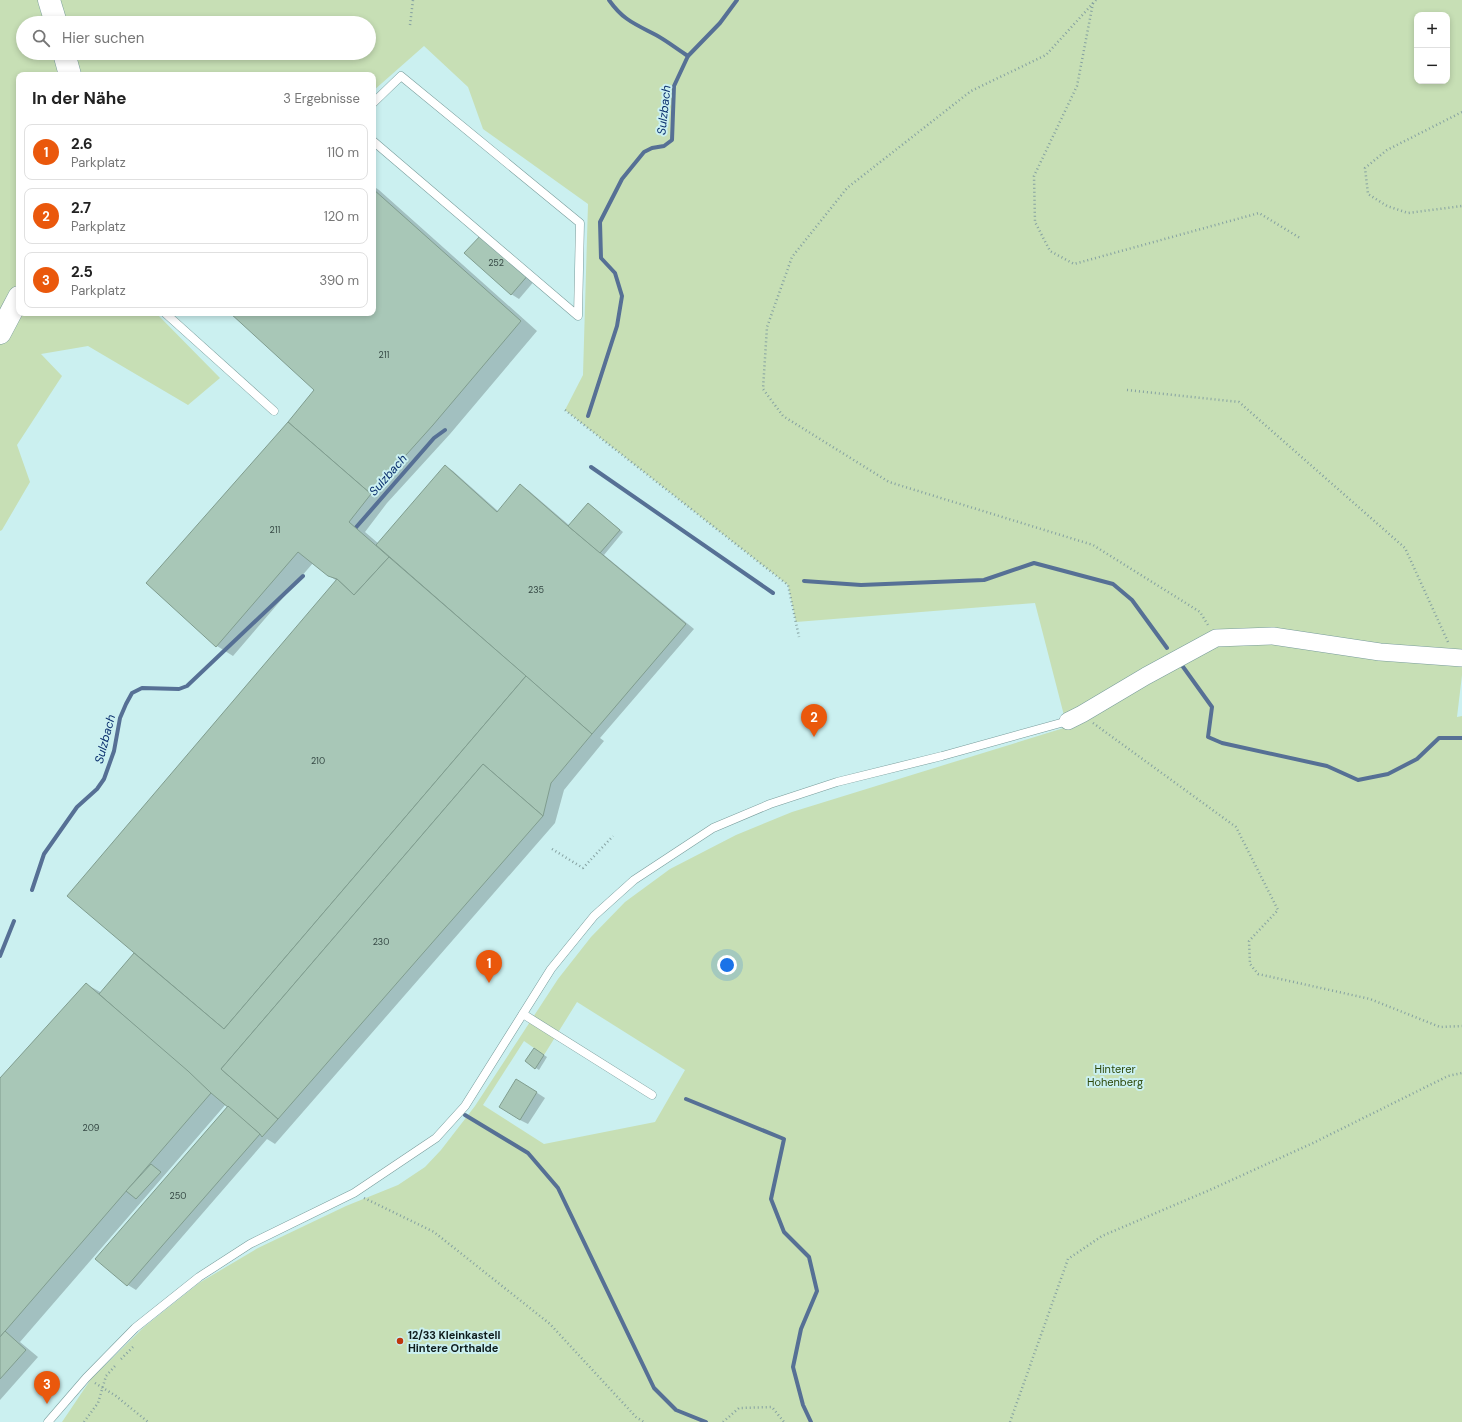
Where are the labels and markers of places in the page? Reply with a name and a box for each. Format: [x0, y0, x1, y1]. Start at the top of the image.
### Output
pin: 2 [801, 704, 827, 737]
pin: 1 [476, 950, 502, 983]
place label: 12/33 Kleinkastell Hintere Orthalde [408, 1328, 501, 1355]
marker: 12/33 Kleinkastell Hintere Orthalde [395, 1336, 405, 1346]
pin: 3 [34, 1371, 60, 1404]

